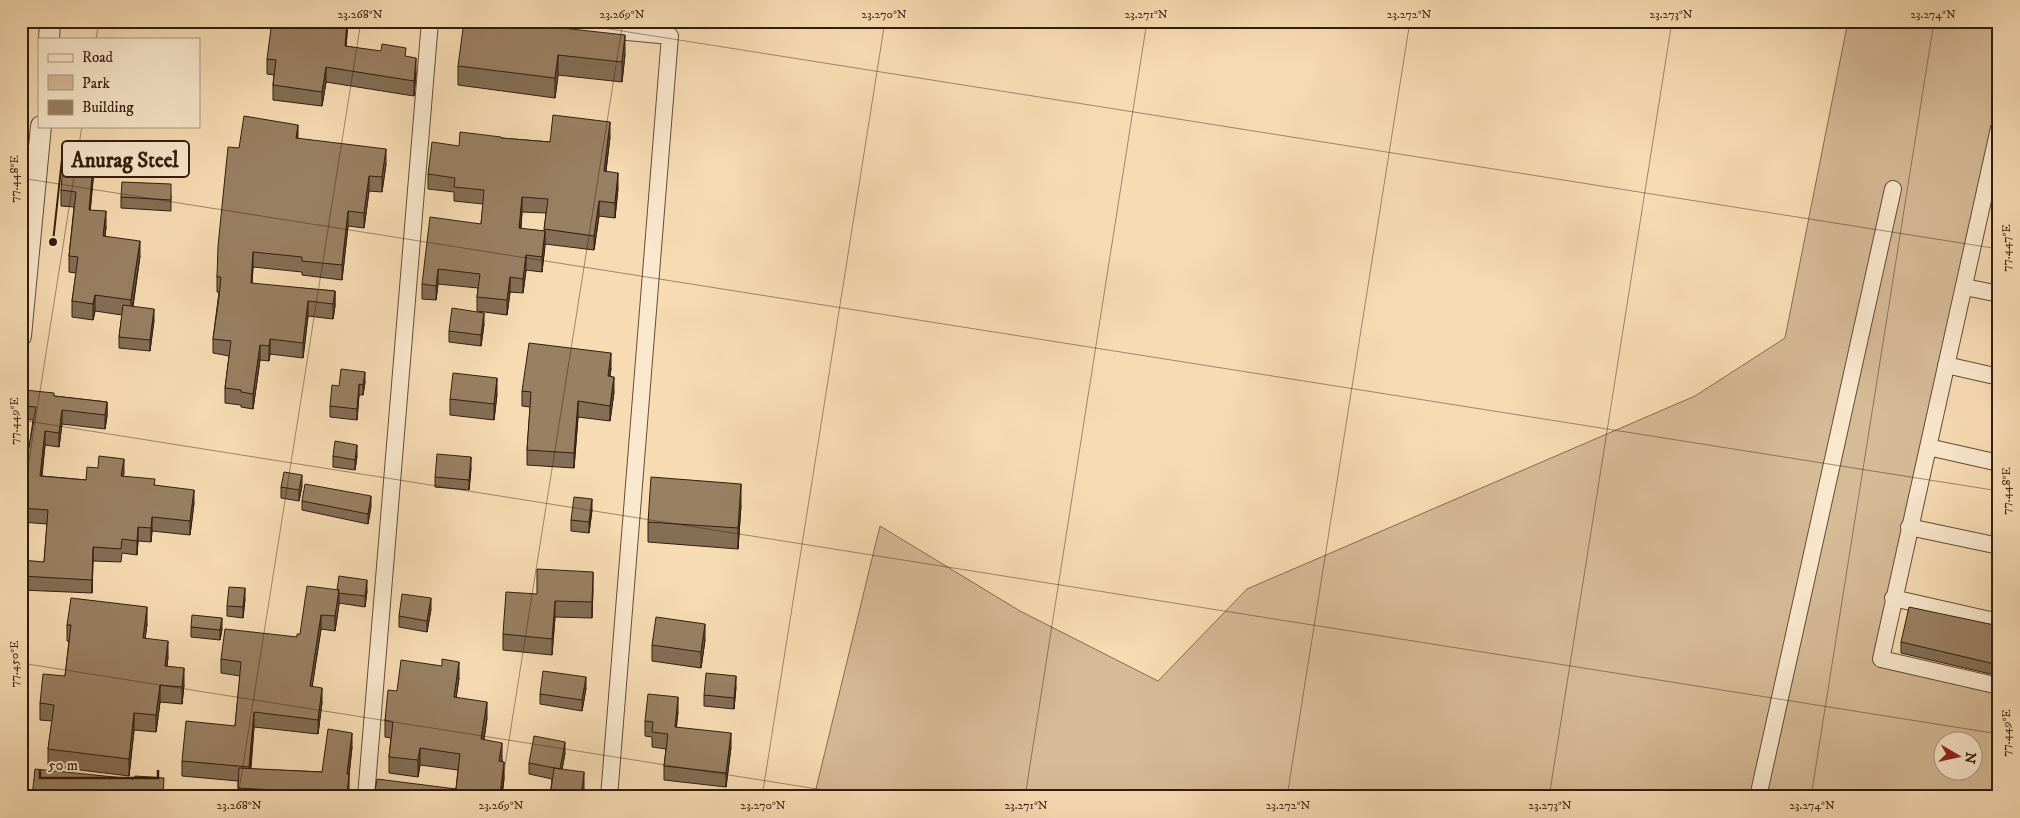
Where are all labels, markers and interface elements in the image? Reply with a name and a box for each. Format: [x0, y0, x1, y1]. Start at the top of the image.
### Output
text: 23.268°N [337, 7, 383, 22]
text: 23.269°N [599, 7, 645, 22]
text: 23.270°N [861, 7, 907, 22]
text: 23.271°N [1124, 7, 1168, 22]
text: 23.272°N [1387, 7, 1432, 22]
text: 23.273°N [1649, 7, 1693, 22]
text: 23.274°N [1910, 7, 1956, 22]
legend [38, 38, 200, 128]
text: Road [82, 48, 114, 67]
text: Park [82, 74, 111, 93]
text: Building [82, 98, 134, 117]
callout: Anurag Steel [62, 141, 189, 177]
text: Anurag Steel [70, 148, 179, 174]
text: 77.448°E [7, 155, 22, 203]
text: 77.447°E [1999, 224, 2014, 272]
text: 77.449°E [7, 397, 22, 445]
text: 77.448°E [1999, 467, 2014, 515]
text: 77.450°E [7, 640, 22, 688]
text: 77.449°E [1999, 709, 2014, 757]
north arrow [1932, 730, 1982, 780]
scale bar [40, 748, 158, 780]
text: N [1960, 751, 1980, 765]
text: 50 m [48, 756, 78, 775]
text: 23.268°N [216, 798, 262, 813]
text: 23.269°N [478, 798, 524, 813]
text: 23.270°N [740, 798, 786, 813]
text: 23.271°N [1004, 798, 1048, 813]
text: 23.272°N [1266, 798, 1311, 813]
text: 23.273°N [1528, 798, 1572, 813]
text: 23.274°N [1789, 798, 1835, 813]

